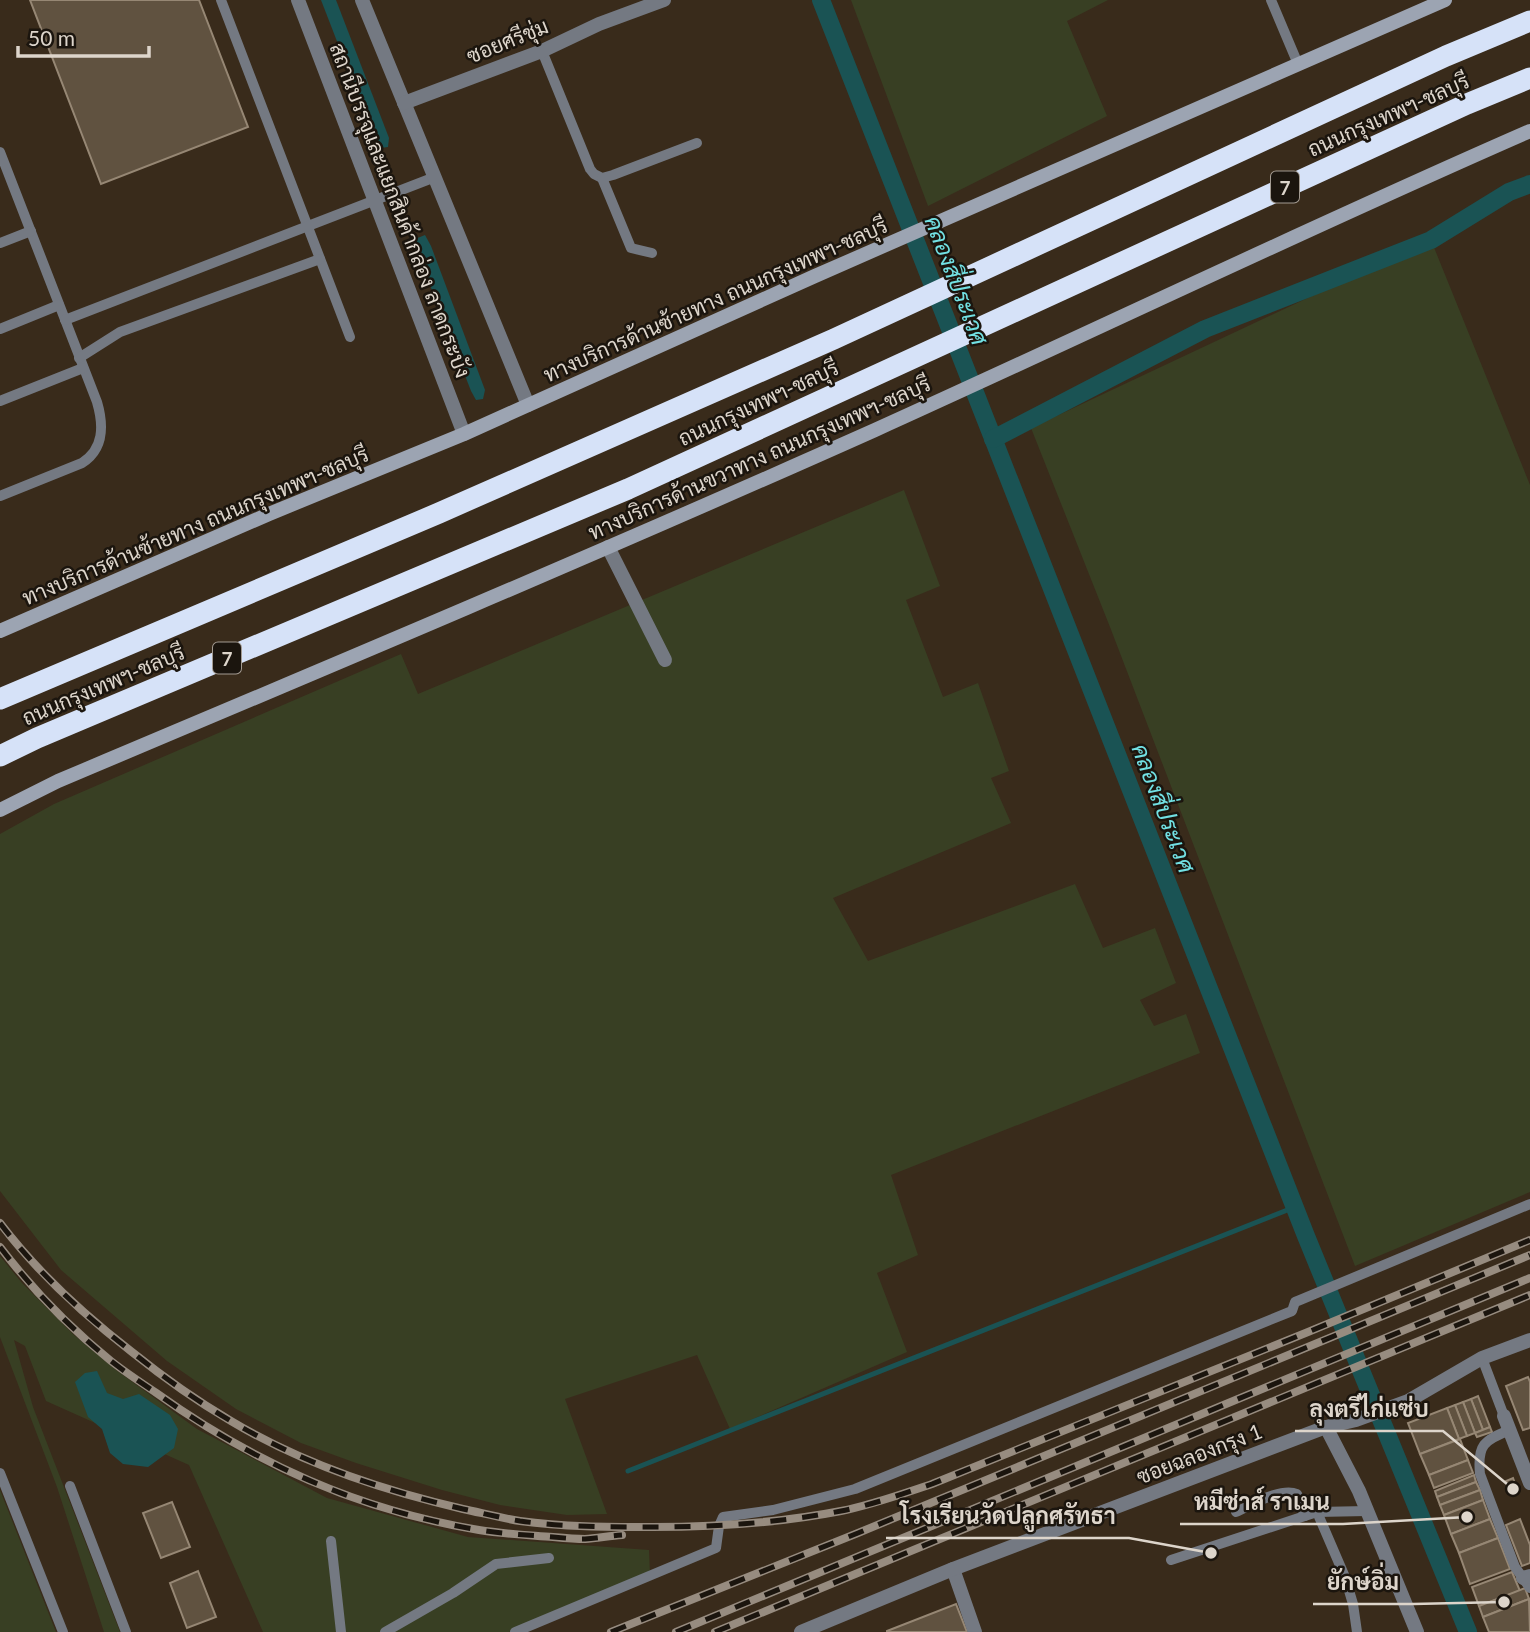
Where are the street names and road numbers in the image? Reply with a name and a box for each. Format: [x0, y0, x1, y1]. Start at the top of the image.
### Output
street label: ซอยศรีชุ่ม [463, 12, 553, 70]
street label: สถานีบรรจุและแยกสินค้ากล่อง ลาดกระบัง [323, 39, 477, 382]
street label: ถนนกรุงเทพฯ-ชลบุรี [1303, 67, 1474, 164]
road number: 7 [1271, 172, 1299, 202]
street label: ทางบริการด้านซ้ายทาง ถนนกรุงเทพฯ-ชลบุรี [539, 212, 892, 389]
street label: ถนนกรุงเทพฯ-ชลบุรี [674, 354, 843, 453]
street label: ทางบริการด้านขวาทาง ถนนกรุงเทพฯ-ชลบุรี [584, 370, 935, 547]
street label: ทางบริการด้านซ้ายทาง ถนนกรุงเทพฯ-ชลบุรี [18, 440, 373, 612]
street label: ถนนกรุงเทพฯ-ชลบุรี [18, 638, 189, 732]
road number: 7 [213, 642, 241, 674]
street label: ซอยฉลองกรุง 1 [1133, 1418, 1266, 1491]

